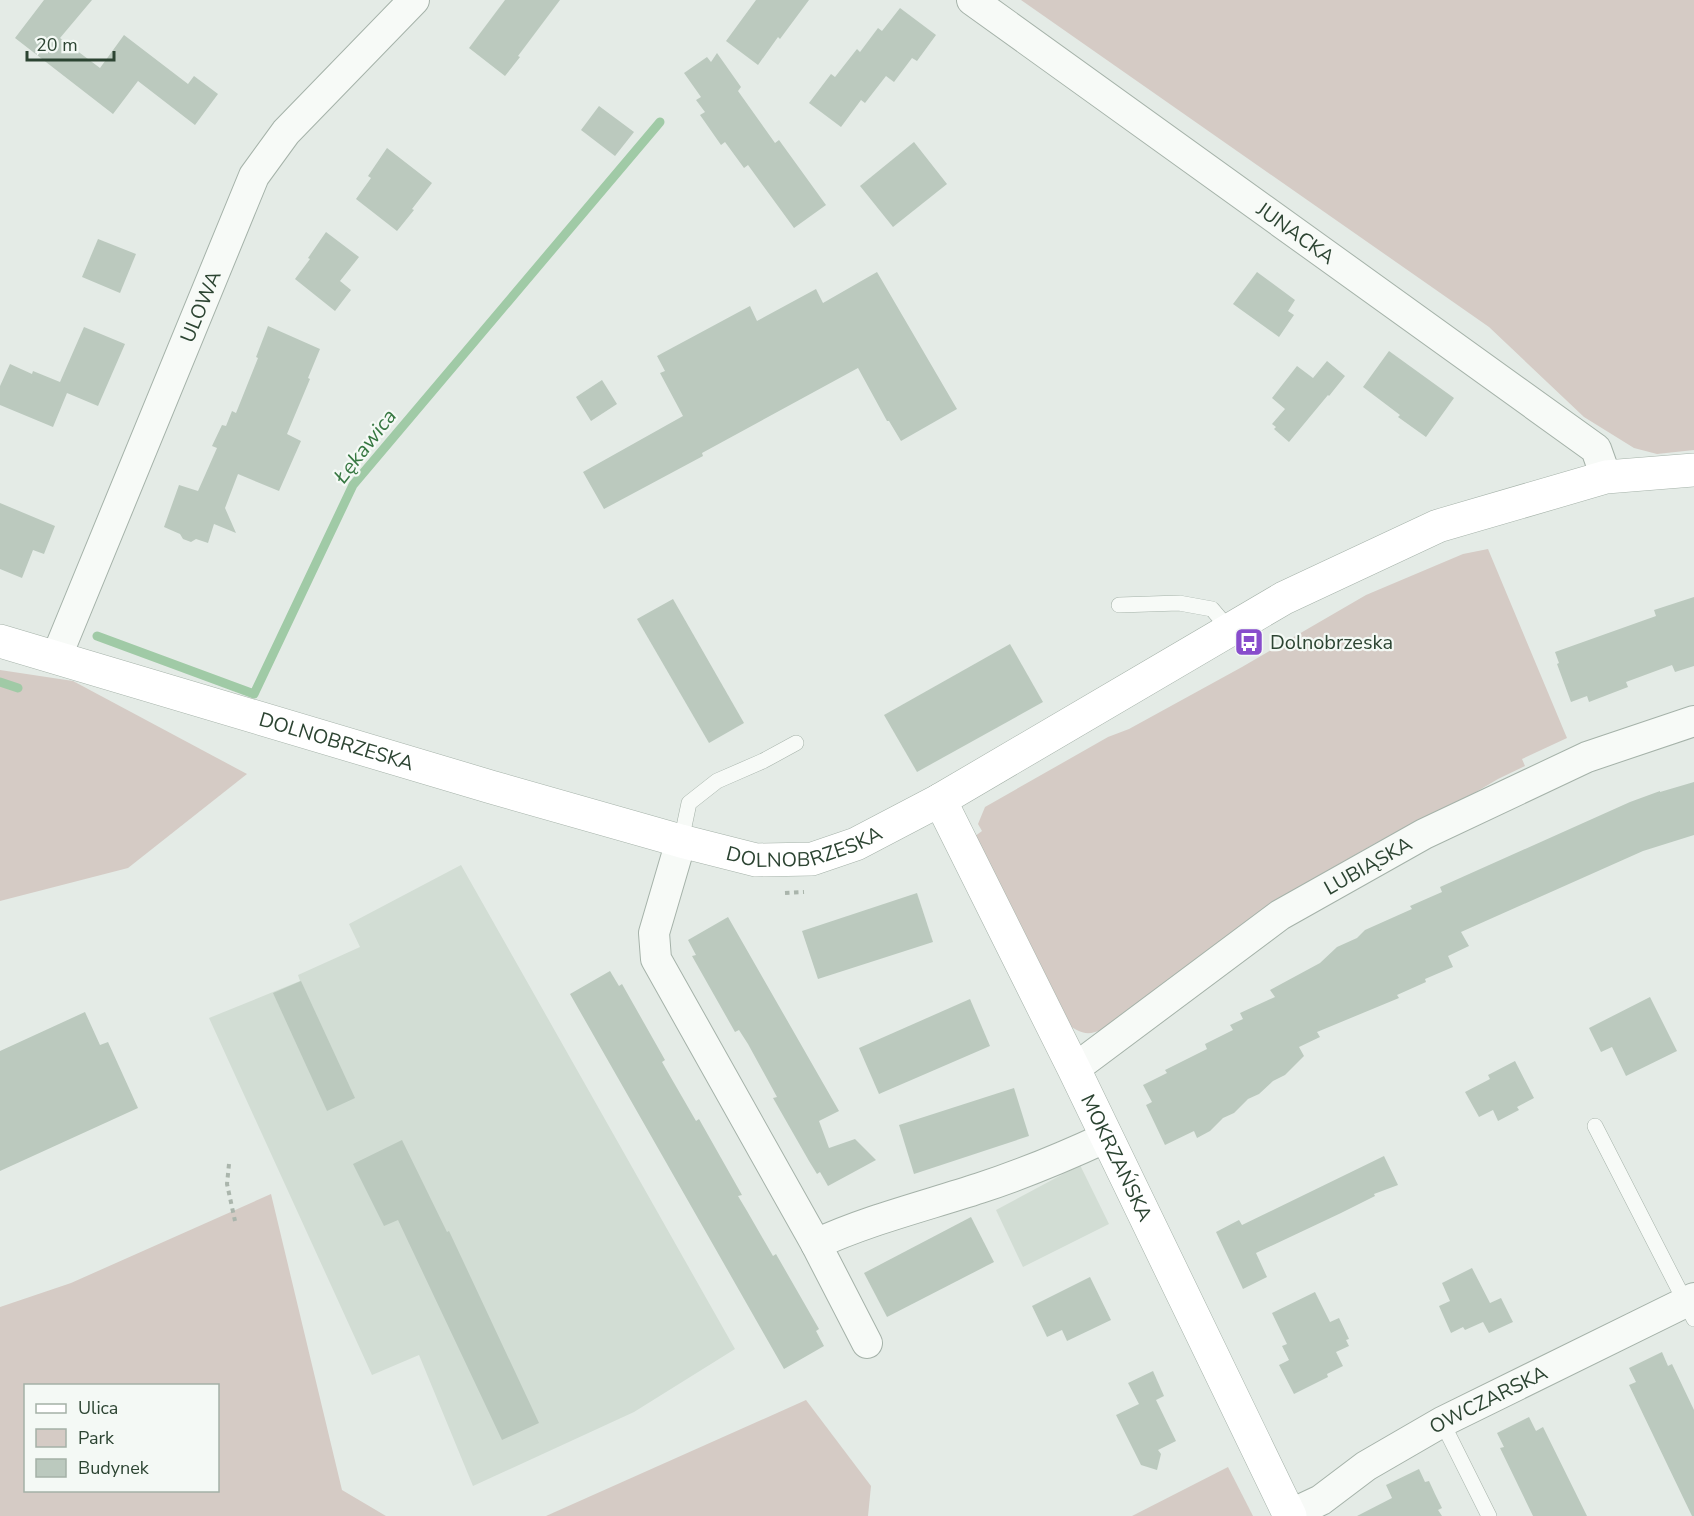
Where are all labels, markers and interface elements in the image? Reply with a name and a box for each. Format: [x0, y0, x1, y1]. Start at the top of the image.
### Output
scale bar [27, 24, 114, 62]
text: 20 m [36, 33, 78, 57]
street label: JUNACKA [1251, 195, 1341, 271]
street label: ULOWA [174, 266, 227, 346]
water label: Łękawica [327, 403, 403, 490]
bus stop icon: Dolnobrzeska [1233, 626, 1265, 658]
place label: Dolnobrzeska [1270, 629, 1393, 656]
street label: DOLNOBRZESKA [256, 705, 417, 777]
street label: DOLNOBRZESKA [723, 819, 887, 873]
street label: LUBIĄSKA [1319, 830, 1417, 901]
street label: MOKRZAŃSKA [1075, 1090, 1159, 1226]
street label: OWCZARSKA [1424, 1359, 1552, 1440]
legend [24, 1384, 219, 1492]
text: Ulica [78, 1396, 118, 1420]
text: Park [78, 1426, 115, 1450]
text: Budynek [78, 1456, 150, 1480]

